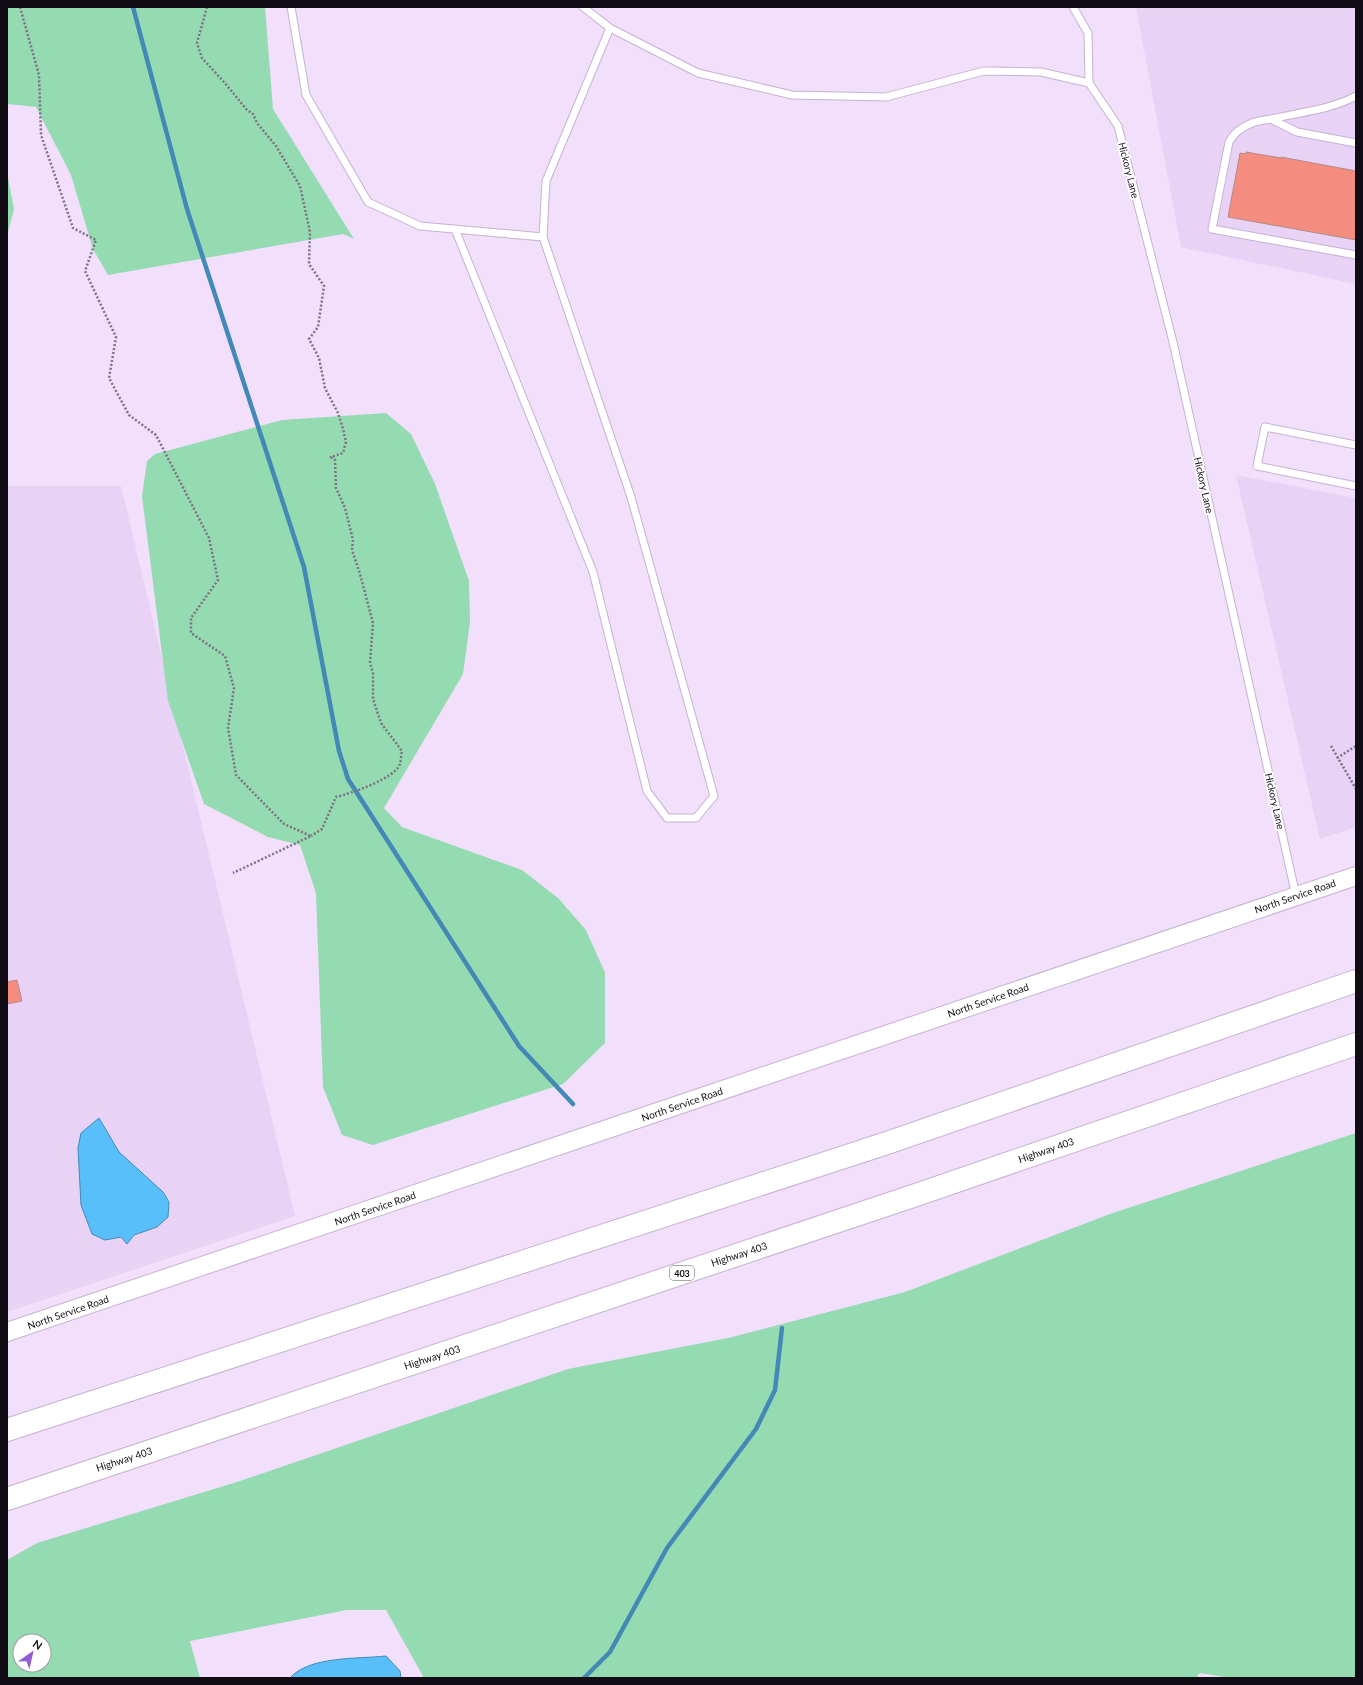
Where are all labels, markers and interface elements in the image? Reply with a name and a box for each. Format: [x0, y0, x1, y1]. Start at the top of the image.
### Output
street label: Hickory Lane [1116, 141, 1142, 199]
street label: Hickory Lane [1192, 456, 1216, 514]
street label: Hickory Lane [1263, 772, 1287, 830]
street label: North Service Road [1253, 876, 1337, 916]
street label: North Service Road [946, 980, 1030, 1020]
street label: North Service Road [640, 1084, 724, 1124]
street label: Highway 403 [1017, 1135, 1076, 1165]
street label: North Service Road [333, 1188, 417, 1228]
street label: Highway 403 [709, 1239, 769, 1269]
road number: 403 [670, 1266, 694, 1280]
street label: North Service Road [26, 1292, 110, 1332]
street label: Highway 403 [402, 1342, 462, 1372]
street label: Highway 403 [94, 1444, 154, 1474]
north arrow [12, 1633, 52, 1673]
text: N [31, 1637, 45, 1652]

